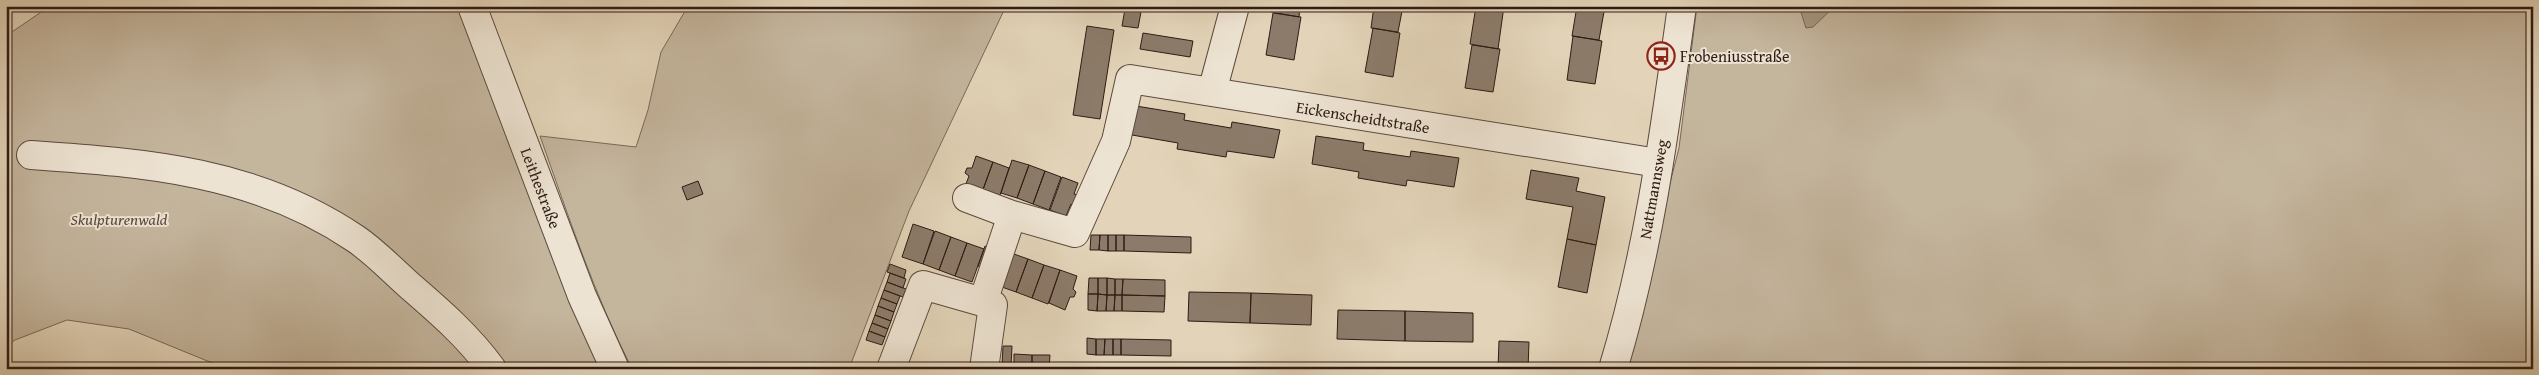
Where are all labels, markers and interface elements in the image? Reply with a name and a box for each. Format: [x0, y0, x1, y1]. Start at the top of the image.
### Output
bus stop icon: Frobeniusstraße [1646, 41, 1676, 71]
place label: Frobeniusstraße [1680, 44, 1789, 68]
street label: Eickenscheidtstraße [1294, 95, 1432, 139]
street label: Nattmannsweg [1632, 137, 1674, 241]
street label: Leithestraße [515, 144, 567, 232]
park label: Skulpturenwald [70, 207, 168, 231]

